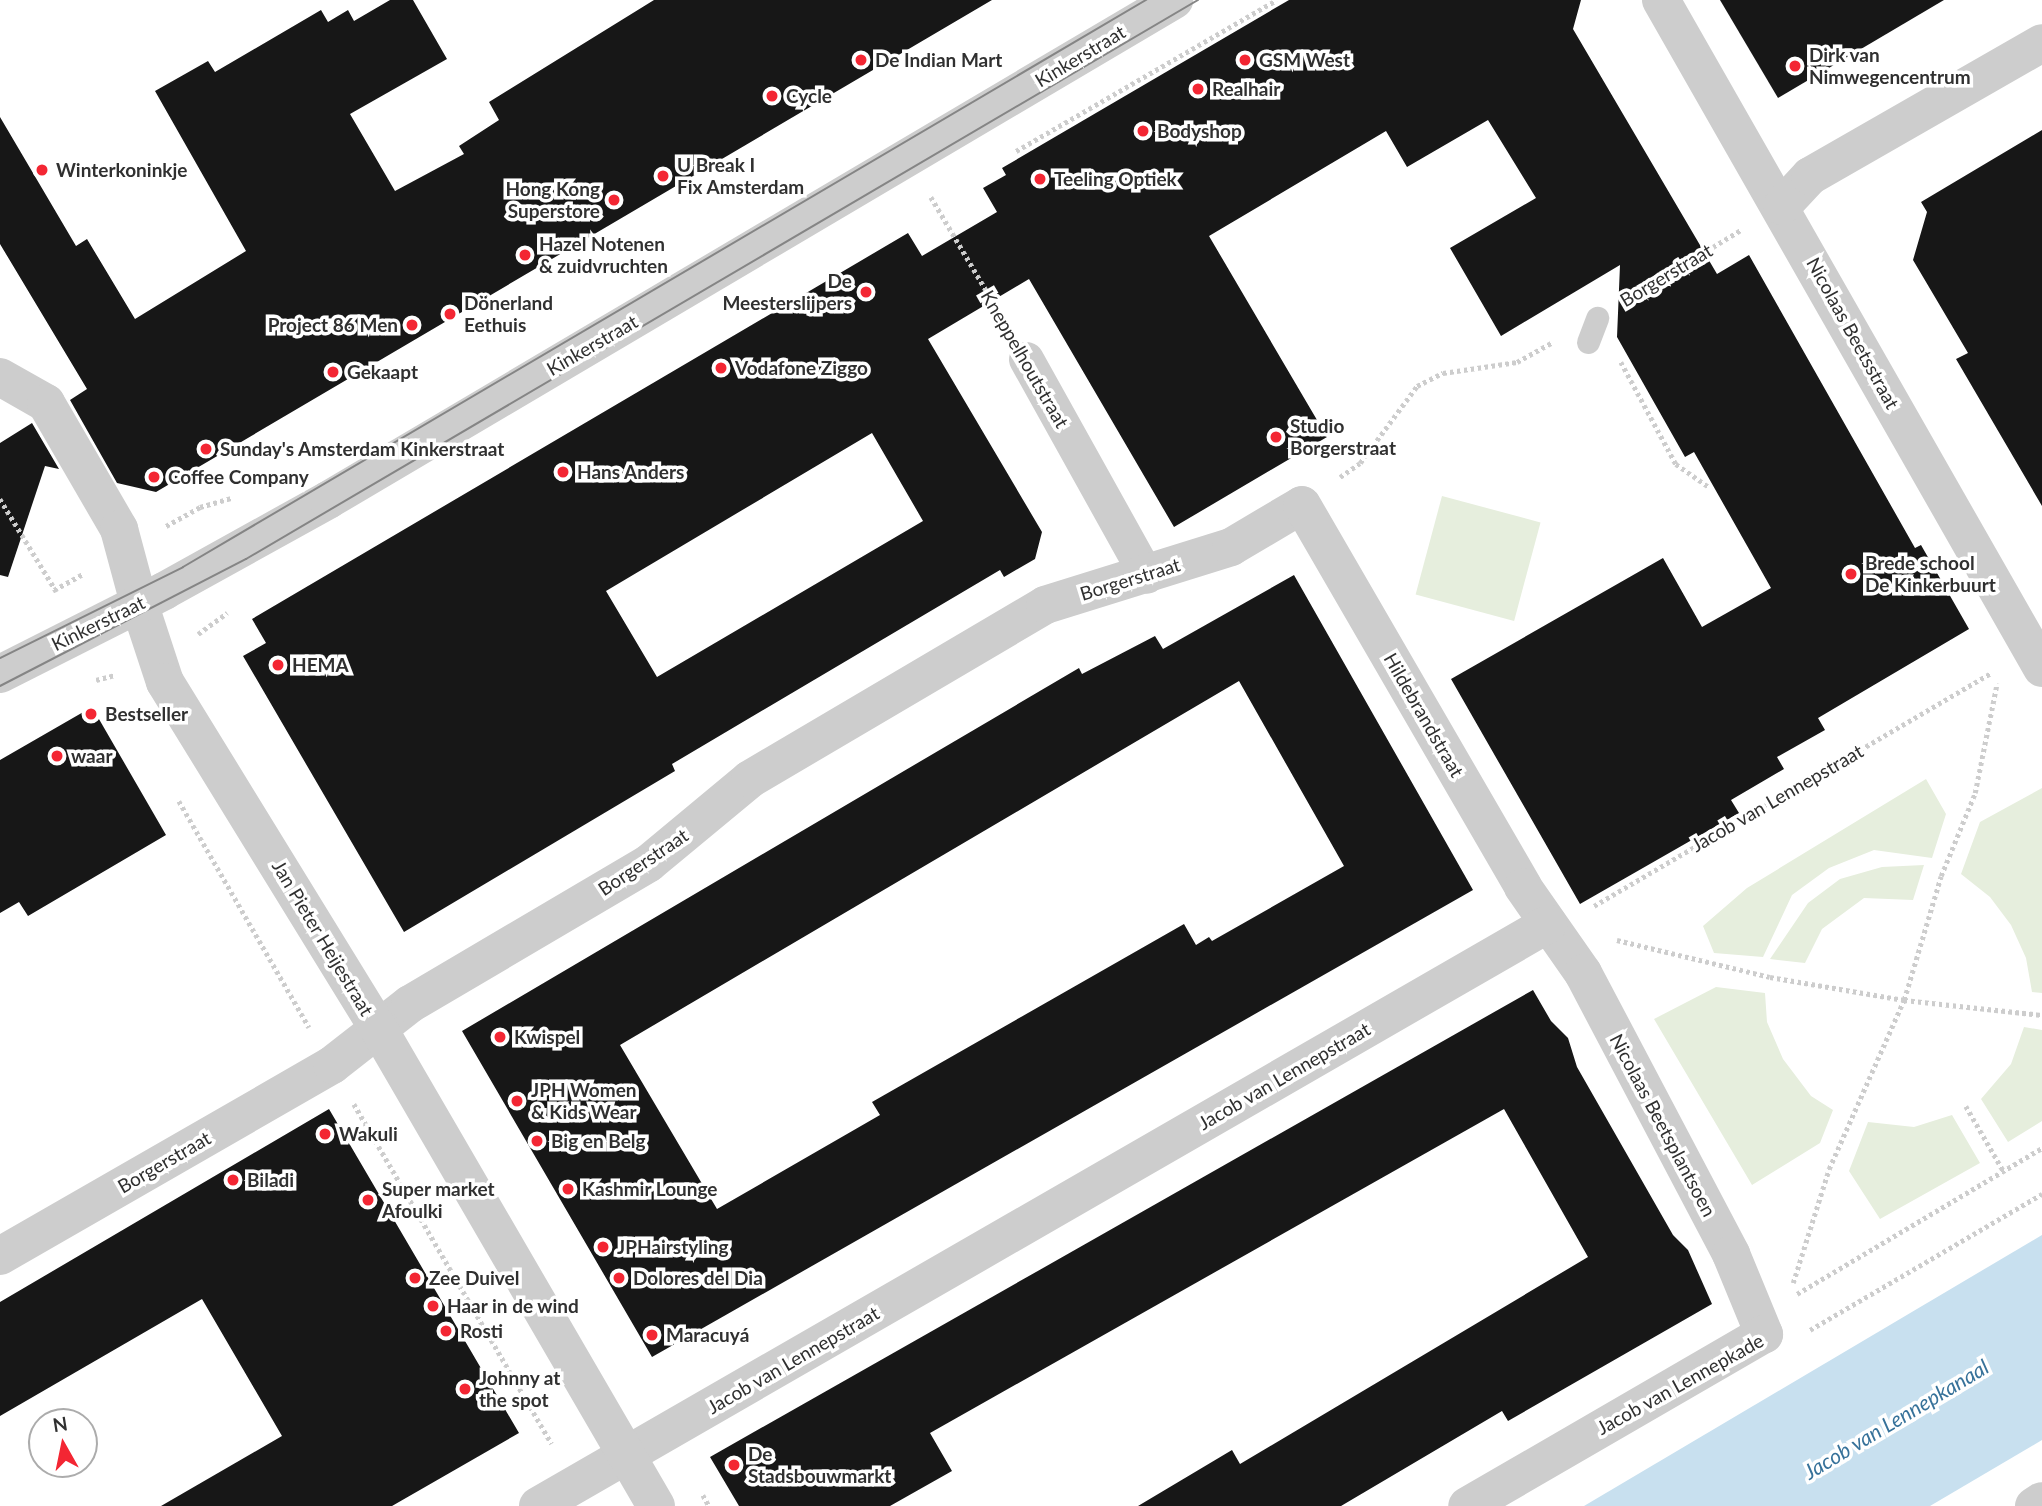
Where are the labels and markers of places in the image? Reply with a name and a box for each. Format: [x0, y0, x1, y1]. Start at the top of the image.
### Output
place label: Dirk van Nimwegencentrum [1809, 44, 1971, 88]
place label: De Indian Mart [875, 49, 1002, 71]
place label: GSM West [1259, 49, 1350, 71]
marker: De Indian Mart [853, 52, 869, 68]
marker: GSM West [1237, 52, 1253, 68]
marker: Dirk van Nimwegencentrum [1787, 58, 1803, 74]
place label: Realhair [1212, 78, 1280, 100]
marker: Realhair [1190, 81, 1206, 97]
place label: Cycle [786, 85, 832, 107]
marker: Cycle [764, 88, 780, 104]
place label: Bodyshop [1157, 120, 1242, 142]
marker: Bodyshop [1135, 123, 1151, 139]
place label: U Break I Fix Amsterdam [677, 154, 805, 198]
place label: Winterkoninkje [56, 159, 187, 181]
marker: Winterkoninkje [34, 162, 50, 178]
marker: U Break I Fix Amsterdam [655, 168, 671, 184]
place label: Teeling Optiek [1054, 168, 1177, 190]
marker: Teeling Optiek [1032, 171, 1048, 187]
place label: Hong Kong Superstore [505, 178, 600, 222]
marker: Hong Kong Superstore [606, 192, 622, 208]
place label: Hazel Notenen & zuidvruchten [539, 233, 668, 277]
marker: Hazel Notenen & zuidvruchten [517, 247, 533, 263]
place label: De Meesterslijpers [722, 270, 852, 314]
marker: De Meesterslijpers [858, 284, 874, 300]
place label: Dönerland Eethuis [464, 292, 553, 336]
marker: Dönerland Eethuis [442, 306, 458, 322]
place label: Project 86 Men [268, 314, 398, 336]
marker: Project 86 Men [404, 317, 420, 333]
place label: Vodafone Ziggo [735, 357, 868, 379]
marker: Vodafone Ziggo [713, 360, 729, 376]
place label: Gekaapt [347, 361, 418, 383]
marker: Gekaapt [325, 364, 341, 380]
place label: Studio Borgerstraat [1290, 415, 1396, 459]
marker: Studio Borgerstraat [1268, 429, 1284, 445]
place label: Sunday's Amsterdam Kinkerstraat [220, 438, 505, 460]
marker: Sunday's Amsterdam Kinkerstraat [198, 441, 214, 457]
place label: Hans Anders [577, 461, 685, 483]
marker: Hans Anders [555, 464, 571, 480]
place label: Coffee Company [168, 466, 309, 488]
marker: Coffee Company [146, 469, 162, 485]
place label: Brede school De Kinkerbuurt [1865, 552, 1996, 596]
marker: Brede school De Kinkerbuurt [1843, 566, 1859, 582]
place label: HEMA [292, 654, 349, 676]
marker: HEMA [270, 657, 286, 673]
place label: Bestseller [105, 703, 188, 725]
marker: Bestseller [83, 706, 99, 722]
place label: waar [71, 745, 112, 767]
marker: waar [49, 748, 65, 764]
place label: Kwispel [514, 1026, 580, 1048]
marker: Kwispel [492, 1029, 508, 1045]
place label: JPH Women & Kids Wear [531, 1079, 637, 1123]
marker: JPH Women & Kids Wear [509, 1093, 525, 1109]
place label: Wakuli [339, 1123, 398, 1145]
marker: Wakuli [317, 1126, 333, 1142]
place label: Big en Belg [551, 1130, 646, 1152]
marker: Big en Belg [529, 1133, 545, 1149]
place label: Biladi [247, 1169, 294, 1191]
marker: Biladi [225, 1172, 241, 1188]
place label: Super market Afoulki [382, 1178, 495, 1222]
place label: Kashmir Lounge [582, 1178, 718, 1200]
marker: Kashmir Lounge [560, 1181, 576, 1197]
marker: Super market Afoulki [360, 1192, 376, 1208]
place label: JPHairstyling [617, 1236, 729, 1258]
marker: JPHairstyling [595, 1239, 611, 1255]
place label: Zee Duivel [429, 1267, 519, 1289]
place label: Dolores del Dia [633, 1267, 763, 1289]
marker: Zee Duivel [407, 1270, 423, 1286]
marker: Dolores del Dia [611, 1270, 627, 1286]
place label: Haar in de wind [447, 1295, 580, 1317]
marker: Haar in de wind [425, 1298, 441, 1314]
place label: Rosti [460, 1320, 503, 1342]
marker: Rosti [438, 1323, 454, 1339]
place label: Maracuyá [666, 1324, 749, 1346]
marker: Maracuyá [644, 1327, 660, 1343]
place label: Johnny at the spot [479, 1367, 561, 1411]
marker: Johnny at the spot [457, 1381, 473, 1397]
place label: De Stadsbouwmarkt [748, 1443, 891, 1487]
marker: De Stadsbouwmarkt [726, 1457, 742, 1473]

